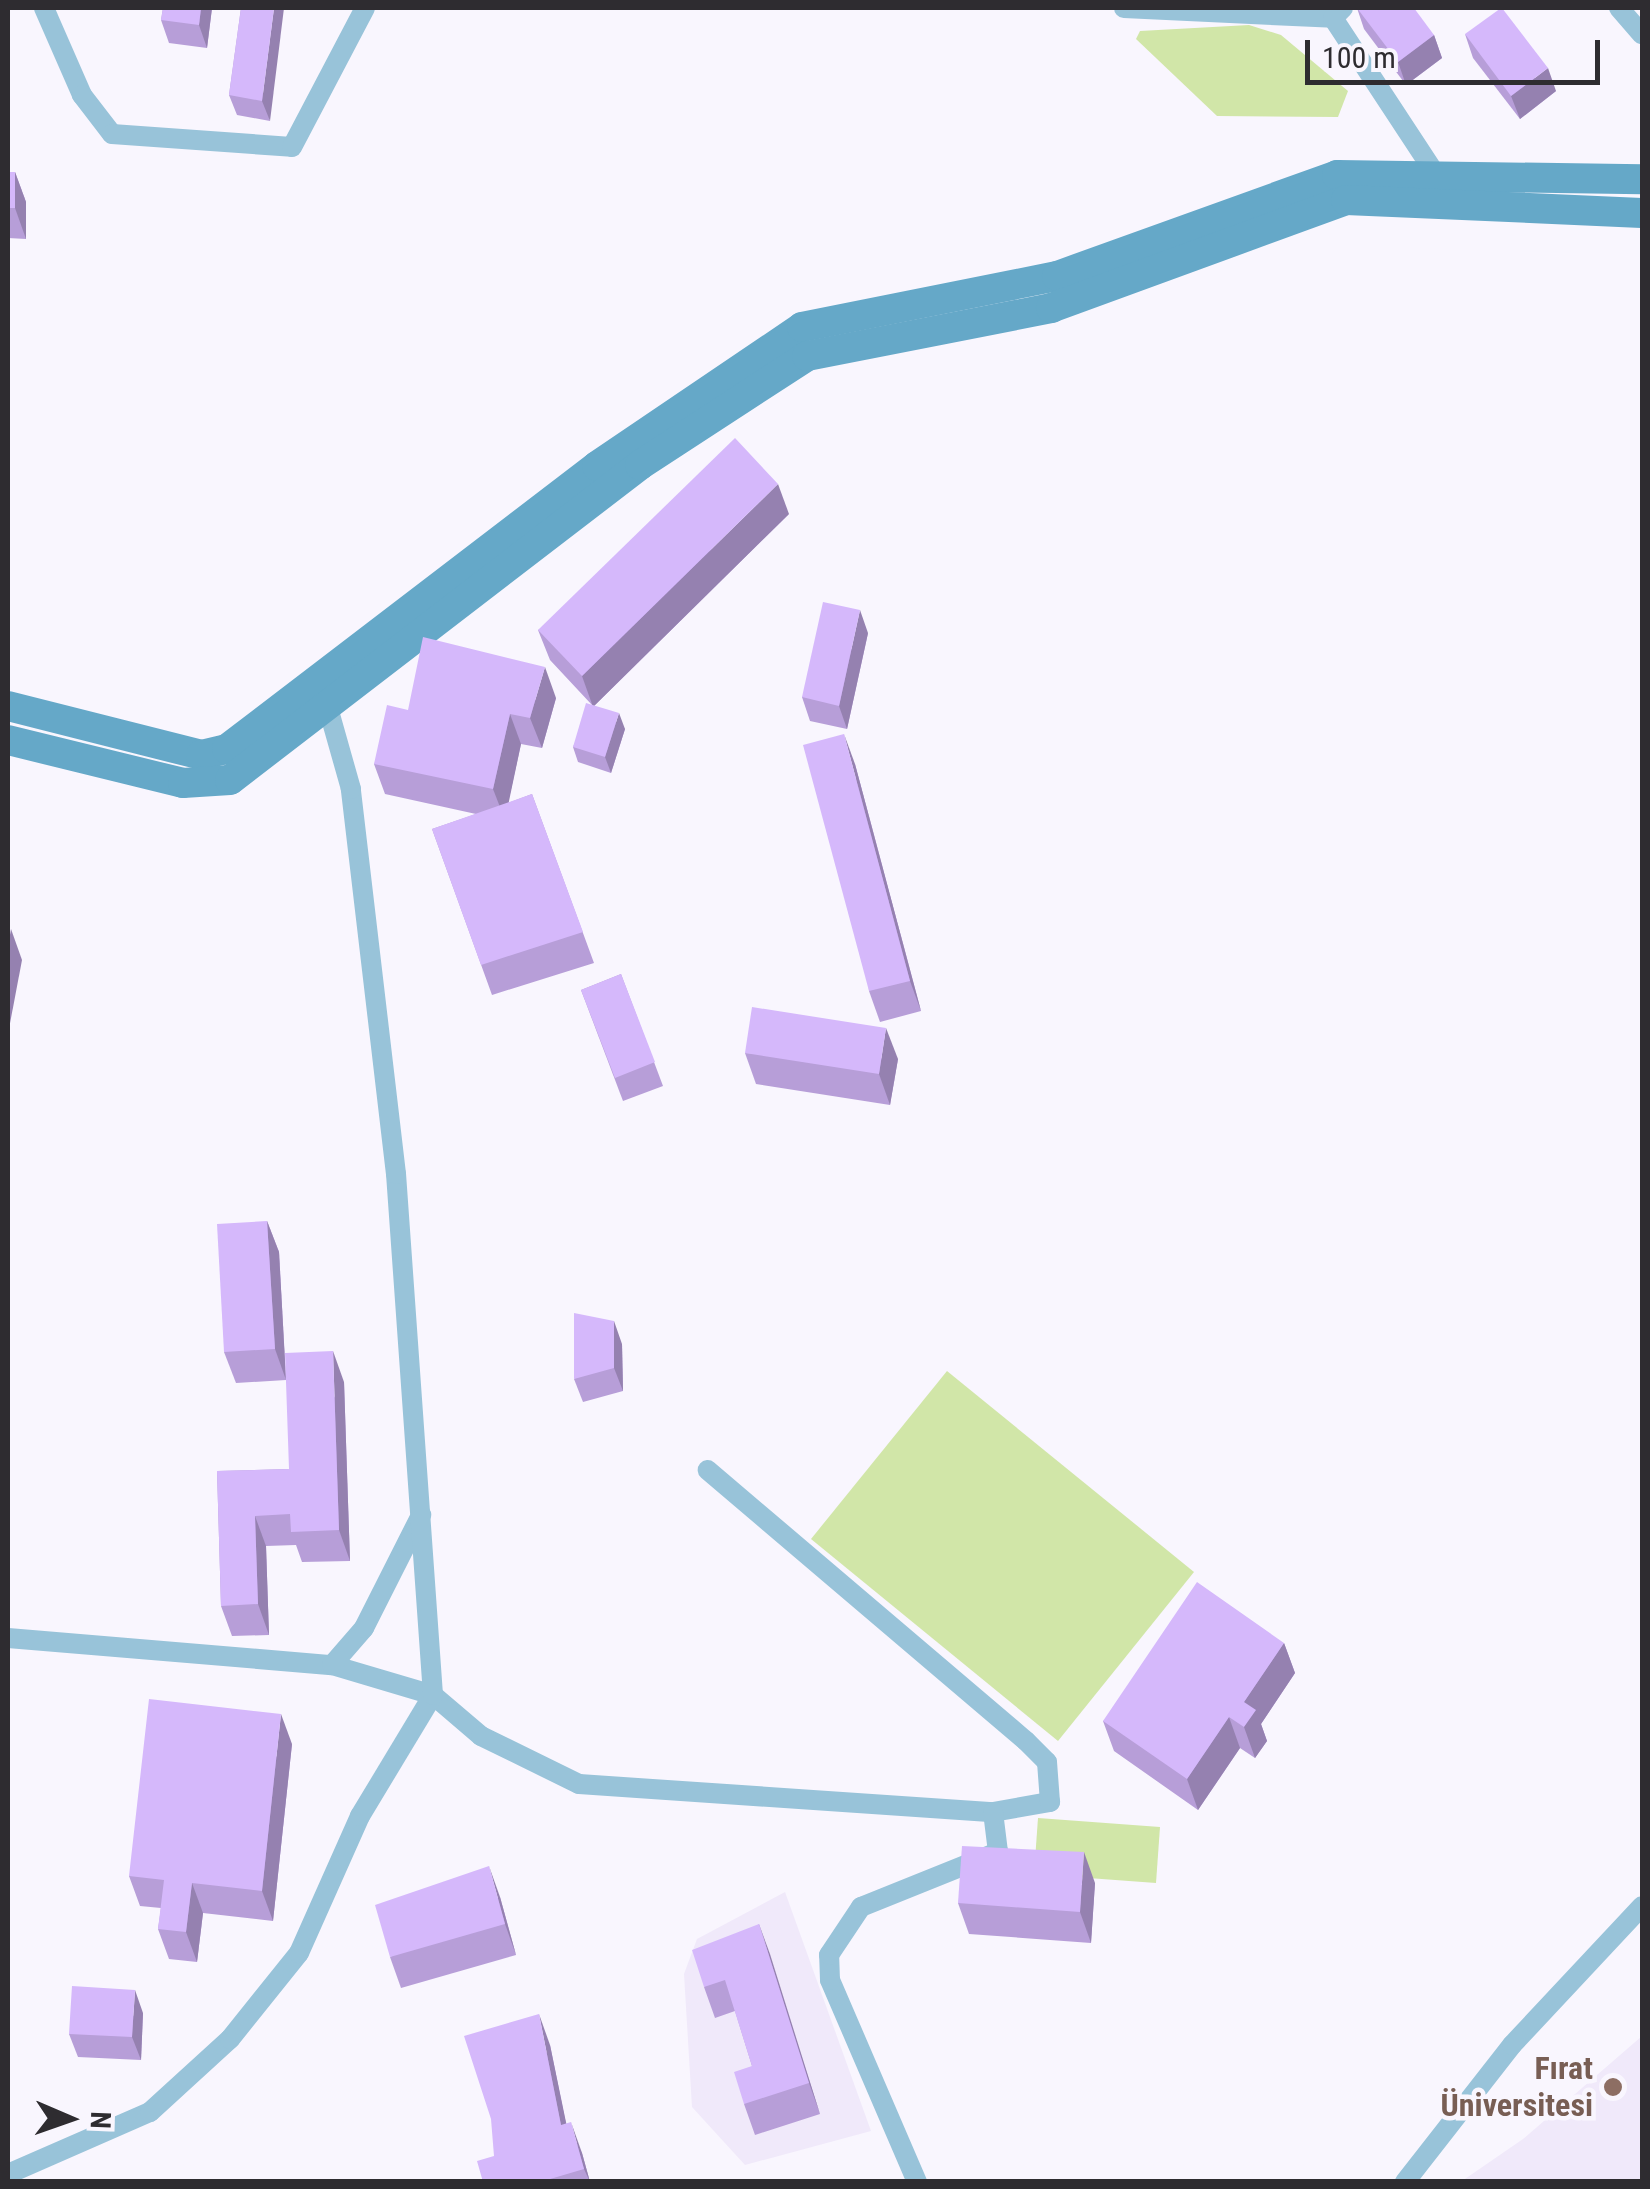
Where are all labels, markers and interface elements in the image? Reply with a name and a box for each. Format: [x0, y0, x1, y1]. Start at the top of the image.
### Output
scale bar [1310, 20, 1605, 82]
text: 100 m [1322, 40, 1396, 75]
place label: Fırat Üniversitesi [1441, 2050, 1593, 2125]
north arrow [20, 2069, 120, 2169]
marker: Fırat Üniversitesi [1602, 2076, 1624, 2098]
text: N [84, 2111, 117, 2129]

